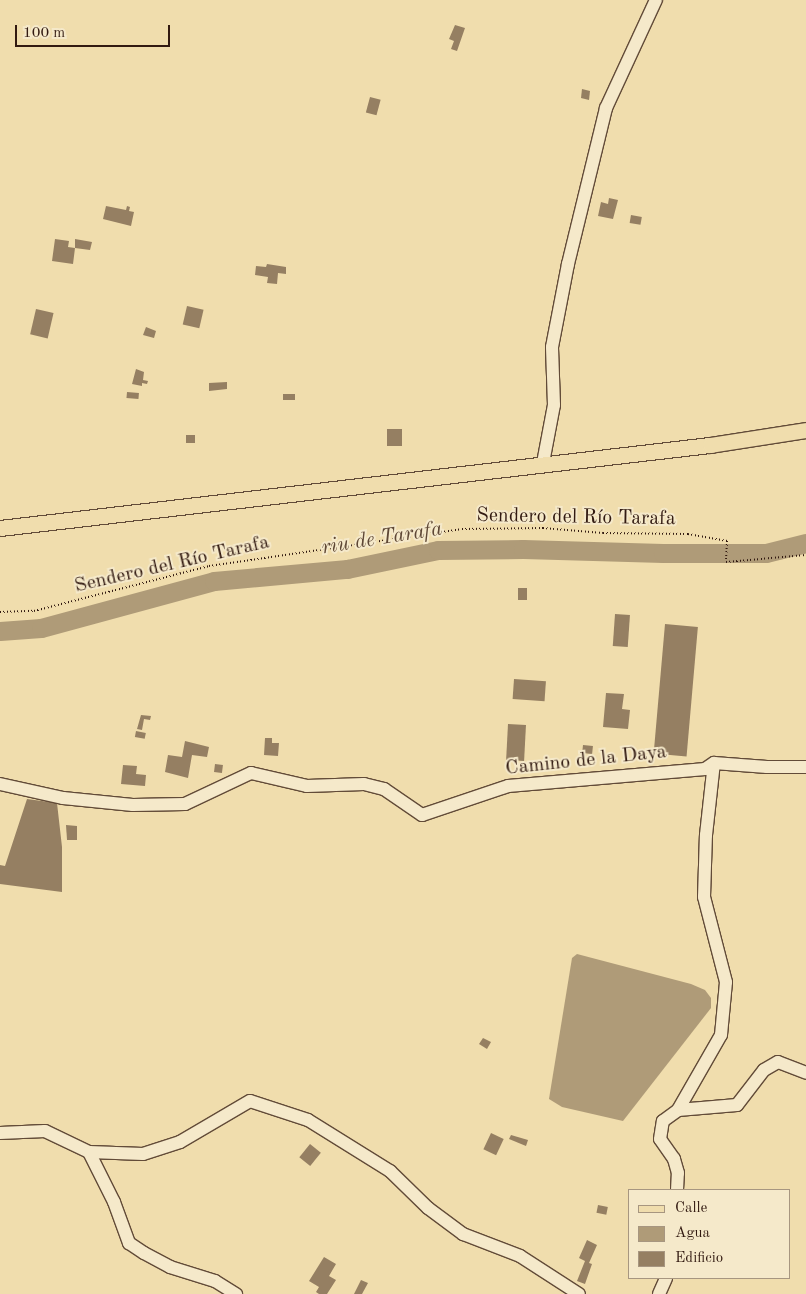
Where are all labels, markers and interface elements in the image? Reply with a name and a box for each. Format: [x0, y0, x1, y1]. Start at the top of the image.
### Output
scale bar [18, 15, 172, 47]
text: 100 m [23, 26, 65, 41]
street label: Sendero del Río Tarafa [476, 504, 676, 532]
water label: riu de Tarafa [320, 517, 444, 561]
street label: Sendero del Río Tarafa [72, 531, 272, 599]
street label: Camino de la Daya [504, 741, 668, 781]
legend [628, 1189, 791, 1279]
text: Calle [675, 1201, 707, 1216]
text: Agua [675, 1226, 710, 1241]
text: Edificio [675, 1251, 723, 1266]

